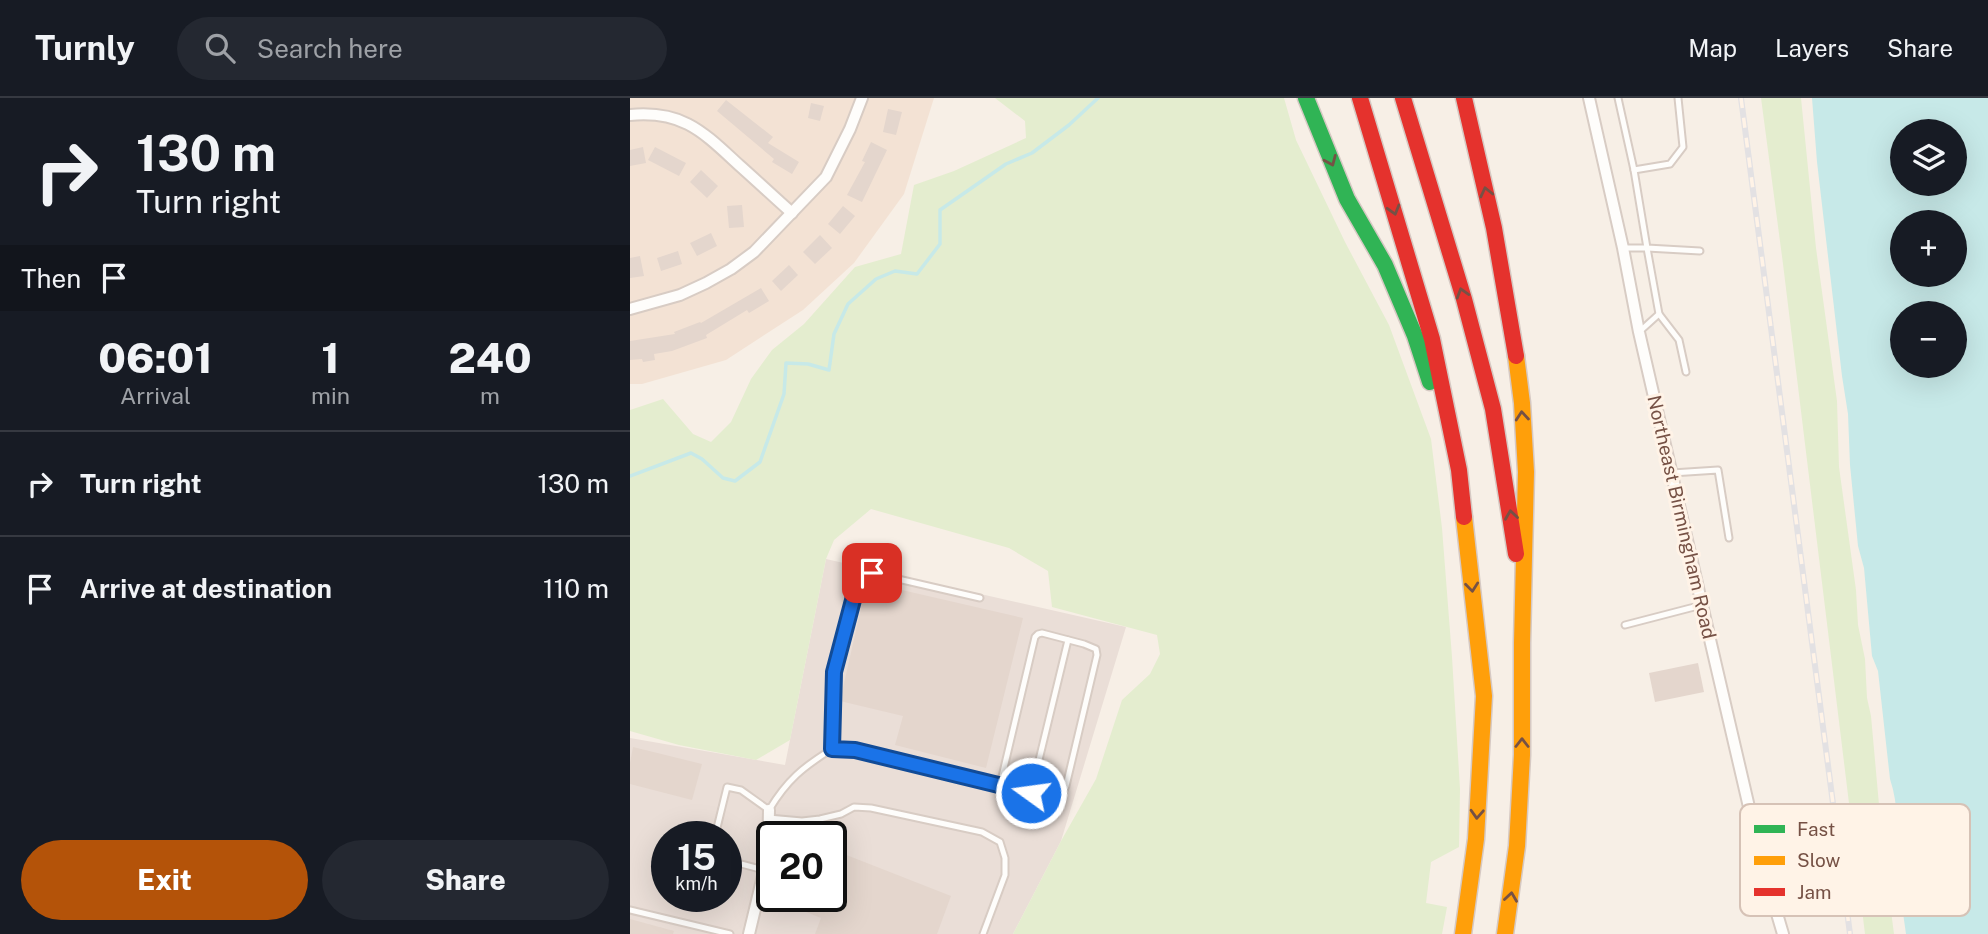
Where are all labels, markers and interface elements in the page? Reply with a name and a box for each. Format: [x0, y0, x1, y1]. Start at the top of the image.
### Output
search box [177, 17, 667, 80]
text: Turnly [35, 29, 135, 67]
icon: search [201, 29, 239, 67]
text: Search here [257, 33, 403, 64]
text: Map [1688, 34, 1737, 62]
text: Layers [1775, 34, 1849, 62]
text: Share [1887, 34, 1953, 62]
map controls [1890, 119, 1967, 378]
button: layers [1890, 119, 1967, 196]
text: 130 m [136, 124, 276, 182]
icon: right [21, 126, 112, 217]
one-way arrow [1323, 155, 1337, 167]
text: Turn right [136, 183, 281, 220]
one-way arrow [1480, 186, 1495, 198]
one-way arrow [1385, 204, 1400, 216]
button: + [1890, 210, 1967, 287]
icon: arrive [95, 259, 133, 297]
text: Then [21, 263, 81, 294]
one-way arrow [1456, 287, 1471, 299]
button: − [1890, 301, 1967, 378]
text: 06:01 [98, 333, 213, 382]
text: 1 [321, 333, 340, 382]
text: 240 [448, 333, 532, 382]
text: Arrival [120, 382, 191, 409]
text: min [311, 382, 350, 409]
text: m [480, 382, 500, 409]
street label: Northeast Birmingham Road [1643, 393, 1721, 641]
one-way arrow [1515, 411, 1530, 422]
icon: right [21, 465, 59, 503]
text: Turn right [80, 468, 202, 499]
text: 130 m [537, 468, 609, 499]
one-way arrow [1503, 509, 1518, 521]
pin [842, 543, 902, 603]
icon: arrive [853, 554, 891, 592]
icon: arrive [21, 570, 59, 608]
text: Arrive at destination [80, 573, 332, 604]
text: 110 m [543, 573, 609, 604]
one-way arrow [1465, 581, 1480, 593]
one-way arrow [1514, 738, 1530, 748]
position arrow [994, 756, 1068, 830]
legend [1740, 804, 1970, 916]
one-way arrow [1470, 808, 1485, 819]
text: Fast [1797, 818, 1835, 840]
speed limit sign: 20 [756, 821, 847, 912]
text: 15 [677, 837, 716, 878]
button: Exit [21, 840, 308, 920]
button: Share [322, 840, 609, 920]
text: Slow [1797, 849, 1841, 871]
text: km/h [675, 873, 718, 894]
text: Jam [1797, 881, 1831, 903]
one-way arrow [1503, 891, 1518, 903]

